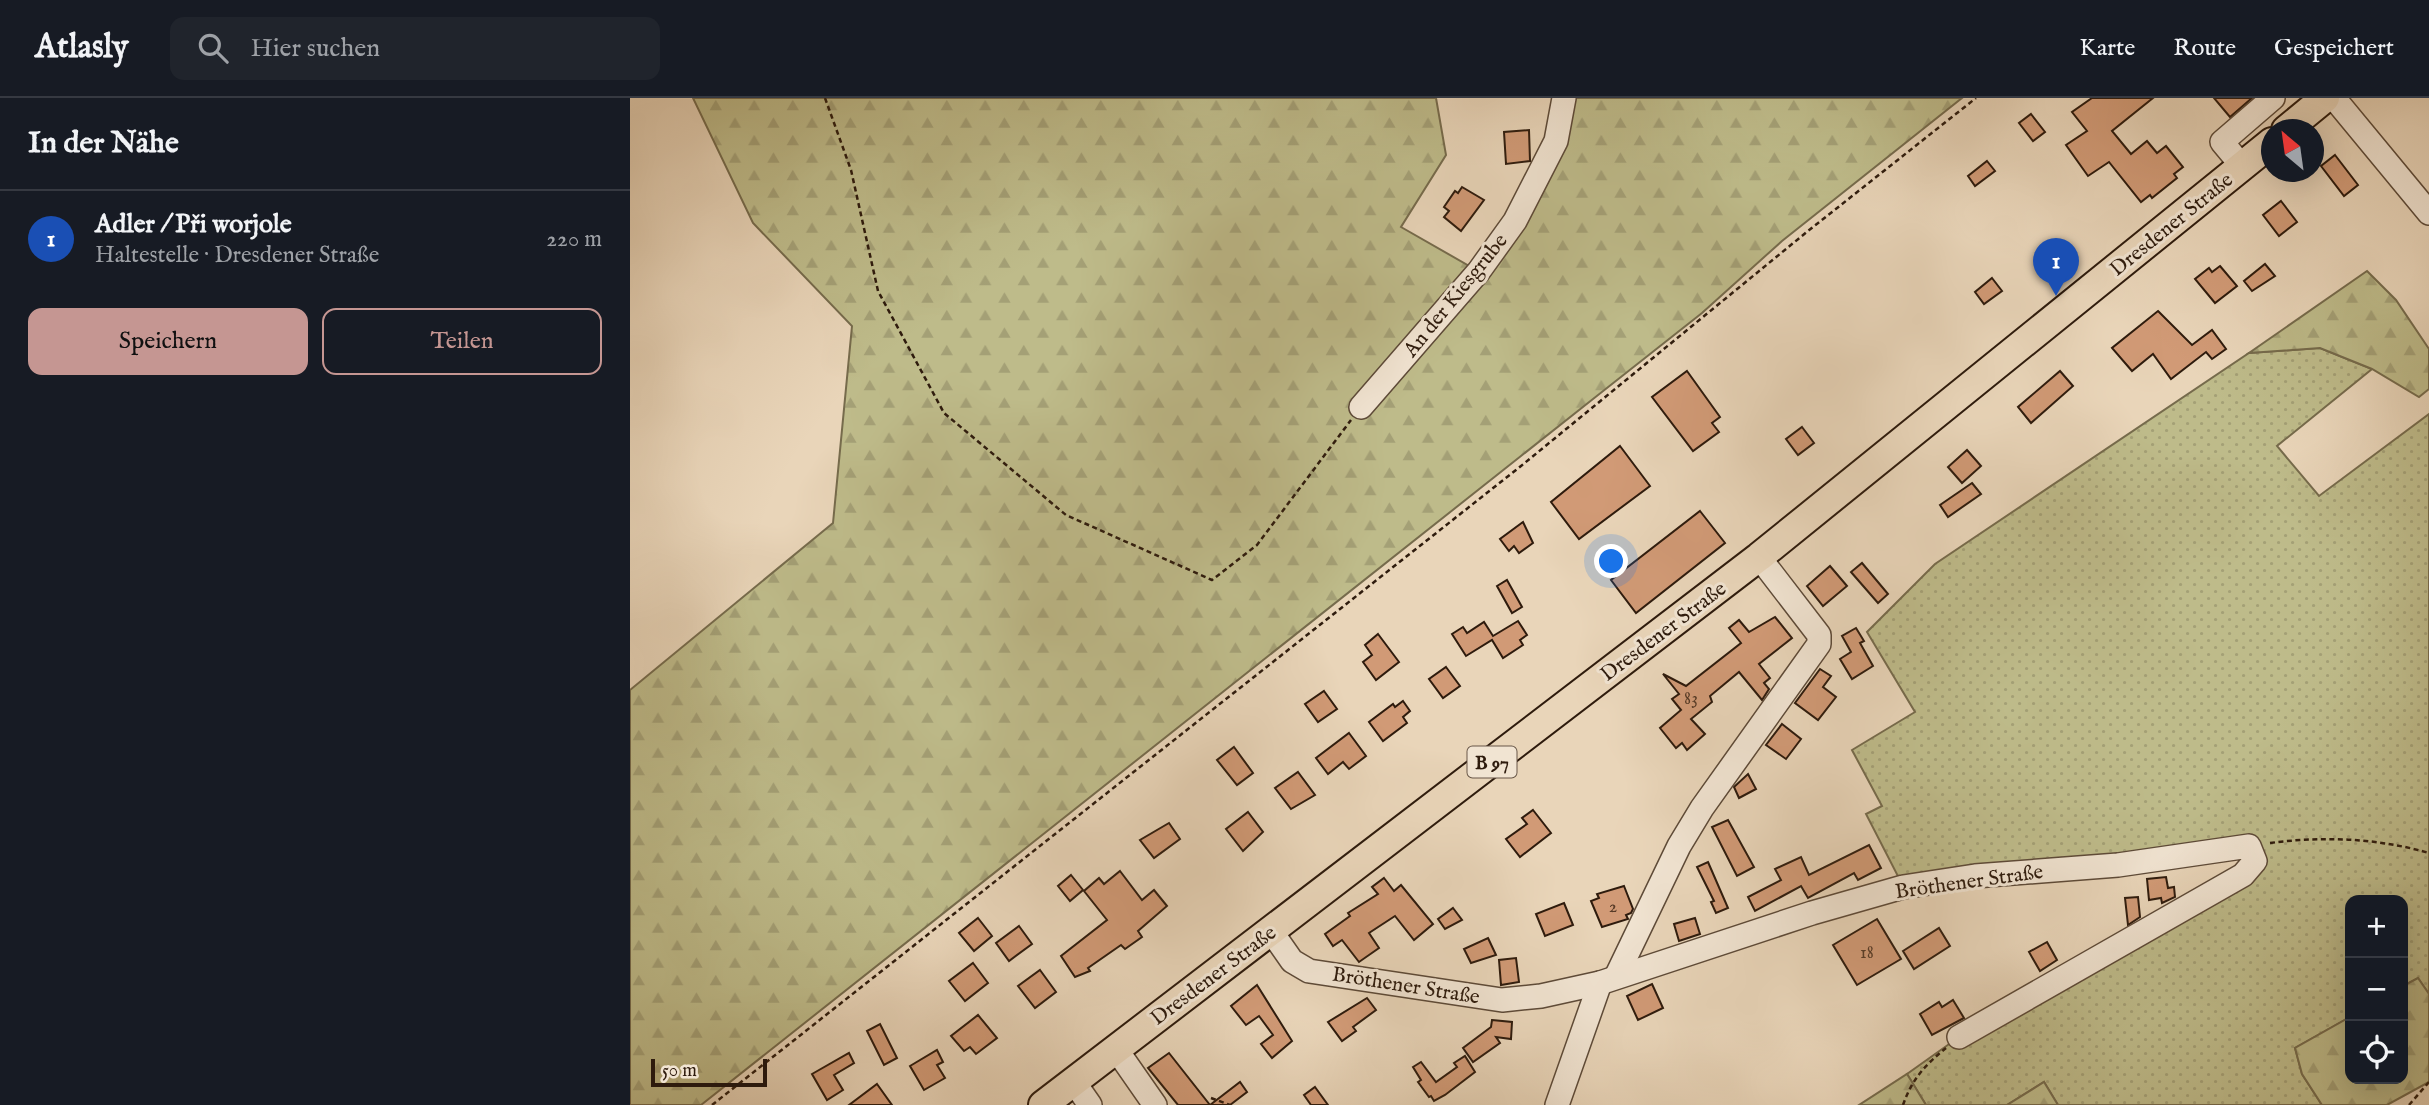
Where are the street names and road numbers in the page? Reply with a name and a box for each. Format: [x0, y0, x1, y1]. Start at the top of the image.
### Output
street label: Dresdener Straße [2105, 167, 2239, 283]
street label: An der Kiesgrube [1397, 228, 1515, 364]
street label: Dresdener Straße [1596, 576, 1733, 688]
road number: B 97 [1468, 747, 1516, 778]
street label: Bröthener Straße [1893, 859, 2045, 906]
street label: Dresdener Straße [1146, 920, 1283, 1032]
street label: Bröthener Straße [1330, 961, 1482, 1012]

